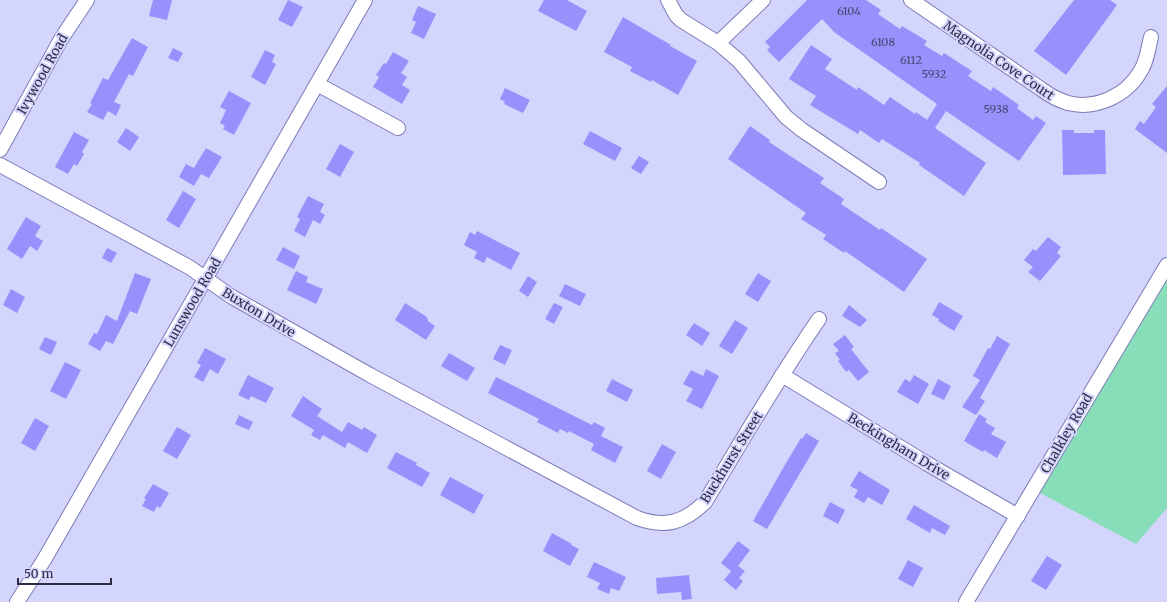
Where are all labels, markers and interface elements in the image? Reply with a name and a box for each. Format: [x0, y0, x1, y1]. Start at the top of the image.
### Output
house number: 6104 [837, 4, 861, 18]
street label: Magnolia Cove Court [940, 17, 1057, 104]
street label: Ivywood Road [13, 31, 72, 118]
house number: 6108 [871, 35, 895, 49]
house number: 6112 [900, 53, 922, 67]
house number: 5932 [922, 67, 946, 81]
house number: 5938 [984, 102, 1009, 116]
street label: Lunswood Road [160, 254, 225, 350]
street label: Buxton Drive [219, 284, 299, 341]
street label: Chalkley Road [1037, 390, 1096, 476]
street label: Buckhurst Street [696, 408, 766, 506]
street label: Beckingham Drive [844, 409, 953, 484]
scale bar [18, 560, 111, 586]
text: 50 m [24, 566, 53, 581]

